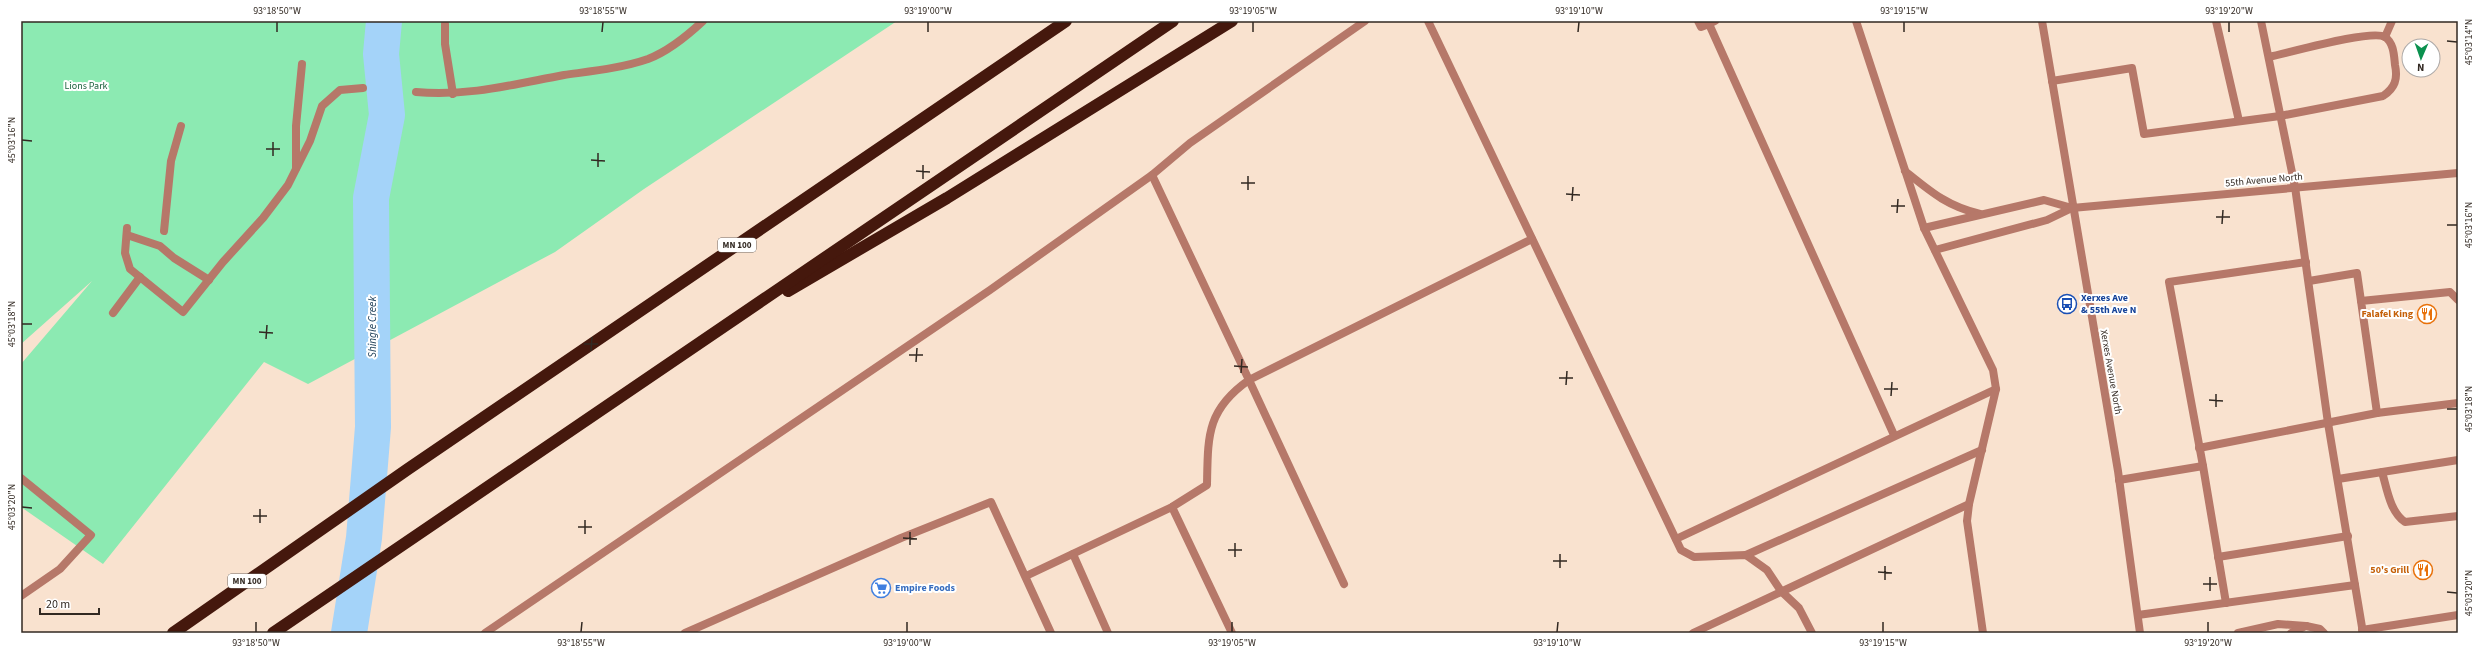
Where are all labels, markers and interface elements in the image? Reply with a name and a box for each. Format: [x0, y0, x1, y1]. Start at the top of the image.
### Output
text: 93°18'50"W [253, 4, 301, 18]
text: 93°18'55"W [579, 4, 627, 18]
text: 93°19'00"W [904, 4, 952, 18]
text: 93°19'05"W [1229, 4, 1277, 18]
text: 93°19'10"W [1555, 4, 1603, 18]
text: 93°19'15"W [1880, 4, 1928, 18]
text: 93°19'20"W [2205, 4, 2253, 18]
text: 45°03'14"N [2462, 19, 2476, 65]
north arrow [2401, 38, 2441, 78]
text: N [2417, 60, 2425, 75]
park label: Lions Park [64, 79, 108, 93]
text: 45°03'16"N [5, 117, 19, 163]
street label: 55th Avenue North [2225, 170, 2303, 190]
text: 45°03'16"N [2462, 202, 2476, 248]
road number: MN 100 [718, 238, 756, 252]
place label: Xerxes Ave & 55th Ave N [2081, 291, 2136, 317]
bus stop icon: Xerxes Ave & 55th Ave N [2056, 293, 2078, 315]
water label: Shingle Creek [365, 296, 380, 358]
text: 45°03'18"N [5, 301, 19, 347]
restaurant icon: Falafel King [2416, 303, 2438, 325]
place label: Falafel King [2361, 307, 2414, 321]
street label: Xerxes Avenue North [2097, 328, 2125, 416]
text: 45°03'18"N [2462, 386, 2476, 432]
text: 45°03'20"N [5, 484, 19, 530]
restaurant icon: 50's Grill [2412, 559, 2434, 581]
place label: 50's Grill [2370, 563, 2409, 577]
text: 45°03'20"N [2462, 570, 2476, 616]
road number: MN 100 [228, 574, 266, 588]
supermarket icon: Empire Foods [870, 577, 892, 599]
place label: Empire Foods [895, 581, 955, 595]
scale bar [40, 590, 99, 616]
text: 20 m [46, 596, 70, 613]
text: 93°18'50"W [232, 636, 280, 650]
text: 93°18'55"W [557, 636, 605, 650]
text: 93°19'00"W [883, 636, 931, 650]
text: 93°19'05"W [1208, 636, 1256, 650]
text: 93°19'10"W [1533, 636, 1581, 650]
text: 93°19'15"W [1859, 636, 1907, 650]
text: 93°19'20"W [2184, 636, 2232, 650]

